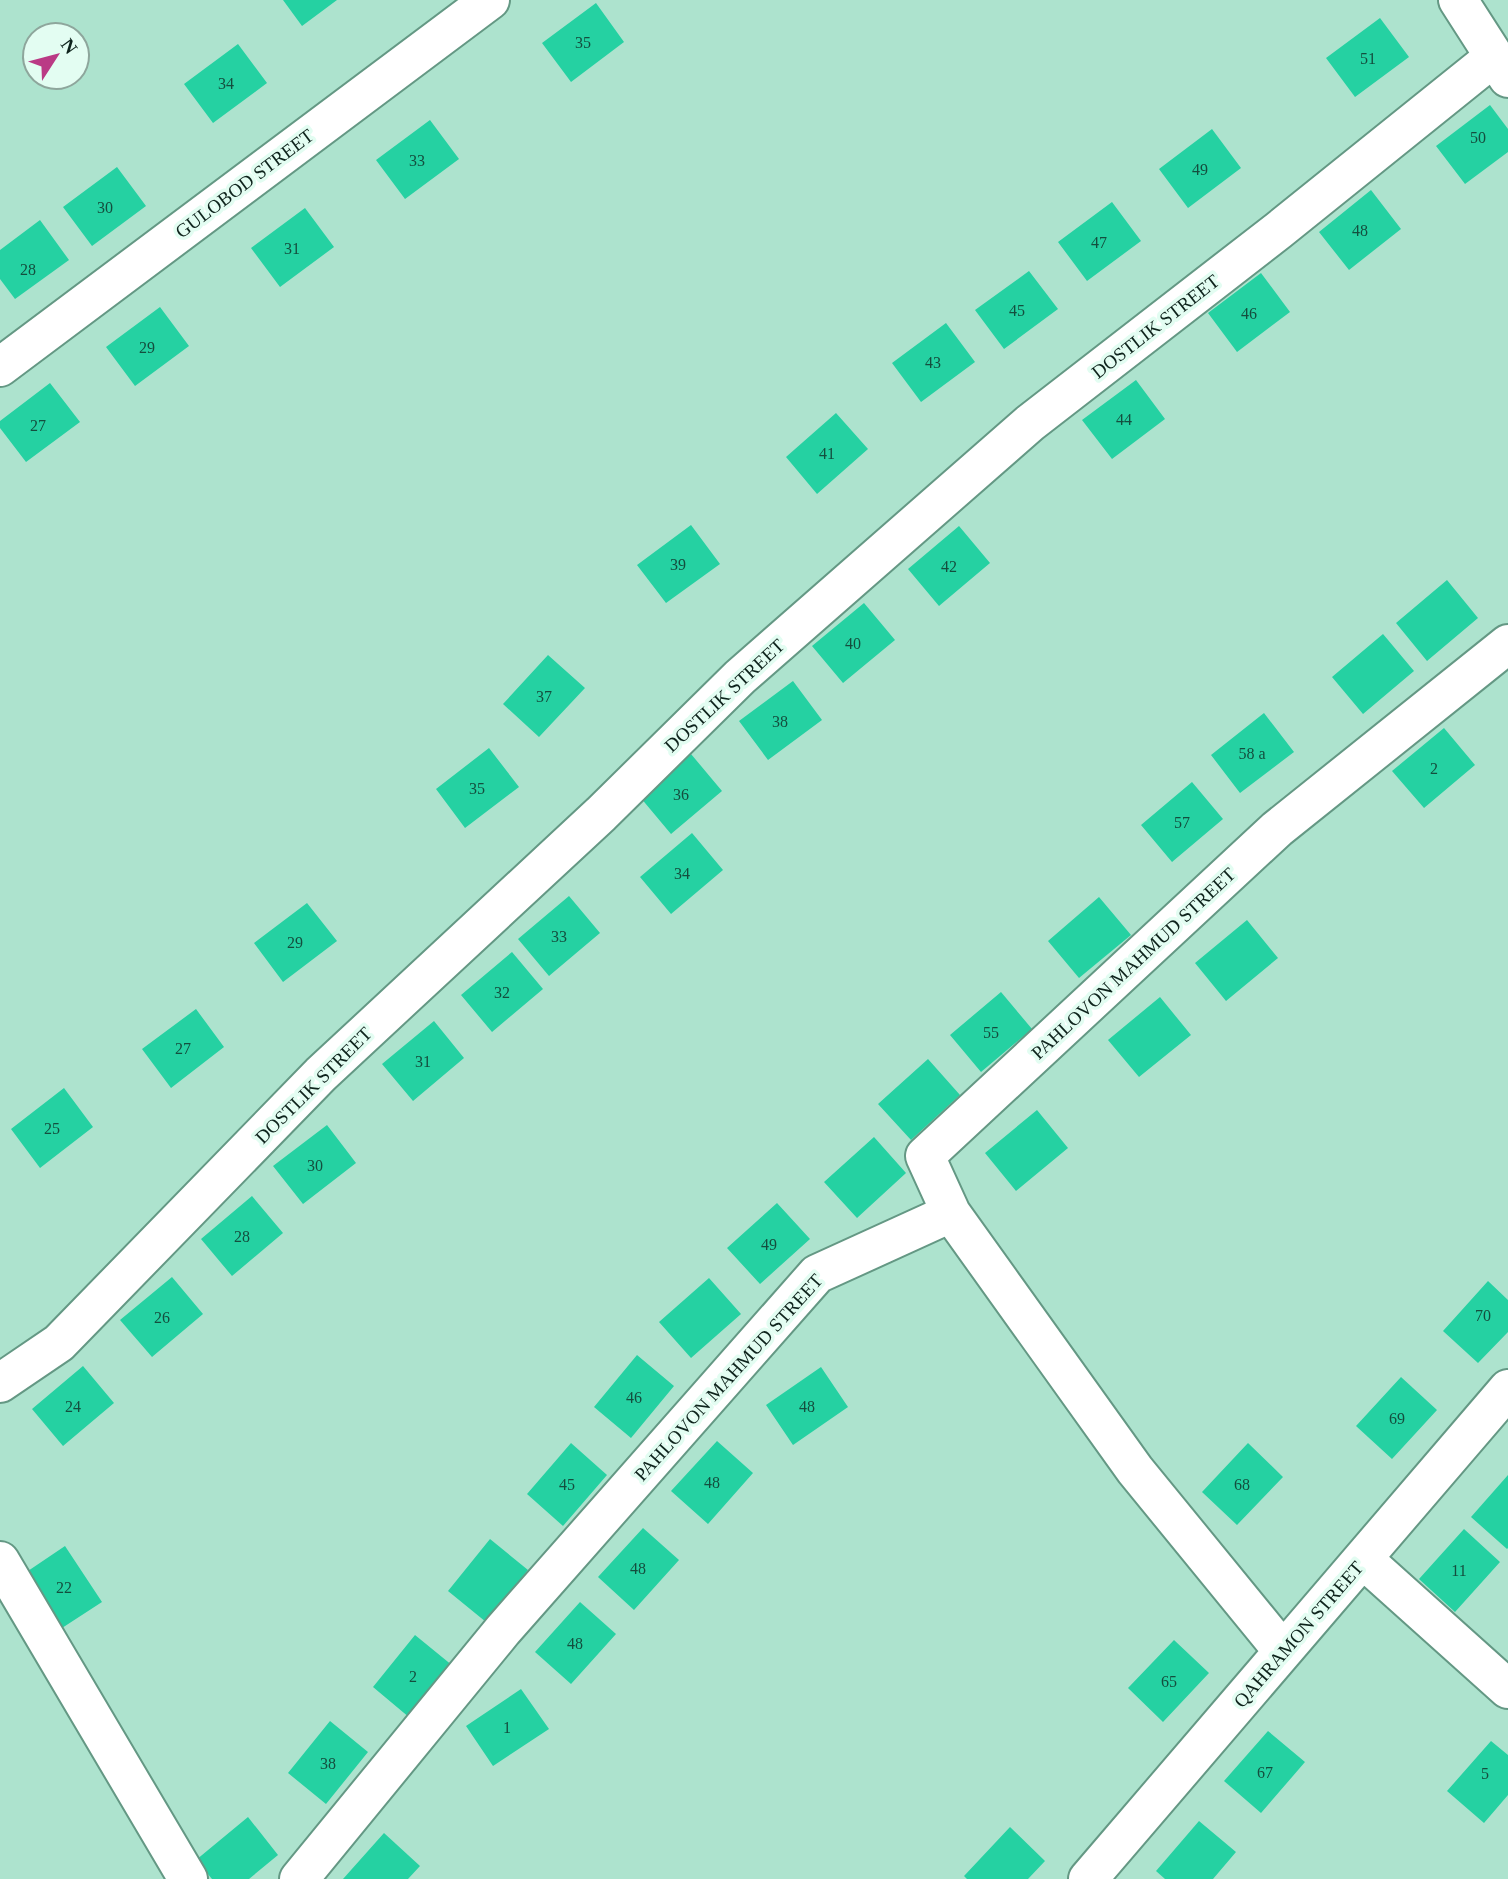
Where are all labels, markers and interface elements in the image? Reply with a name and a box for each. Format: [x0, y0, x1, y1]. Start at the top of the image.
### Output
north arrow [21, 21, 91, 91]
house number: 35 [575, 34, 591, 51]
text: N [57, 35, 82, 58]
house number: 51 [1360, 50, 1376, 67]
house number: 34 [218, 75, 234, 92]
street label: GULOBOD STREET [171, 124, 318, 242]
house number: 50 [1470, 129, 1486, 146]
house number: 33 [409, 152, 425, 169]
house number: 49 [1192, 161, 1208, 178]
house number: 30 [97, 199, 113, 216]
house number: 48 [1352, 222, 1368, 239]
house number: 47 [1091, 234, 1107, 251]
house number: 31 [284, 240, 300, 257]
house number: 28 [20, 261, 36, 278]
street label: DOSTLIK STREET [1088, 270, 1223, 383]
house number: 45 [1009, 302, 1025, 319]
house number: 46 [1241, 305, 1257, 322]
house number: 29 [139, 339, 155, 356]
house number: 43 [925, 354, 941, 371]
house number: 44 [1116, 411, 1132, 428]
house number: 27 [30, 417, 46, 434]
house number: 41 [819, 445, 835, 462]
house number: 39 [670, 556, 686, 573]
house number: 42 [941, 558, 957, 575]
street label: DOSTLIK STREET [660, 634, 789, 756]
house number: 40 [845, 635, 861, 652]
house number: 37 [536, 688, 552, 705]
house number: 38 [772, 713, 788, 730]
house number: 58 а [1238, 745, 1266, 762]
house number: 2 [1430, 760, 1438, 777]
house number: 35 [469, 780, 485, 797]
house number: 36 [673, 786, 689, 803]
house number: 57 [1174, 814, 1190, 831]
street label: PAHLOVON MAHMUD STREET [1027, 863, 1240, 1063]
house number: 34 [674, 865, 690, 882]
house number: 33 [551, 928, 567, 945]
house number: 29 [287, 934, 303, 951]
house number: 32 [494, 984, 510, 1001]
street label: DOSTLIK STREET [251, 1023, 376, 1148]
house number: 55 [983, 1024, 999, 1041]
house number: 27 [175, 1040, 191, 1057]
house number: 31 [415, 1053, 431, 1070]
house number: 25 [44, 1120, 60, 1137]
house number: 30 [307, 1157, 323, 1174]
house number: 28 [234, 1228, 250, 1245]
house number: 49 [761, 1236, 777, 1253]
street label: PAHLOVON MAHMUD STREET [630, 1269, 827, 1485]
house number: 70 [1475, 1307, 1491, 1324]
house number: 26 [154, 1309, 170, 1326]
house number: 46 [626, 1389, 642, 1406]
house number: 24 [65, 1398, 81, 1415]
house number: 48 [799, 1398, 815, 1415]
house number: 69 [1389, 1410, 1405, 1427]
house number: 48 [704, 1474, 720, 1491]
house number: 45 [559, 1476, 575, 1493]
house number: 68 [1234, 1476, 1250, 1493]
street label: QAHRAMON STREET [1229, 1557, 1368, 1712]
house number: 48 [630, 1560, 646, 1577]
house number: 11 [1451, 1562, 1467, 1579]
house number: 22 [56, 1579, 72, 1596]
house number: 48 [567, 1635, 583, 1652]
house number: 2 [409, 1668, 417, 1685]
house number: 65 [1161, 1673, 1177, 1690]
house number: 1 [503, 1719, 511, 1736]
house number: 38 [320, 1755, 336, 1772]
house number: 67 [1257, 1764, 1273, 1781]
house number: 5 [1481, 1765, 1489, 1782]

